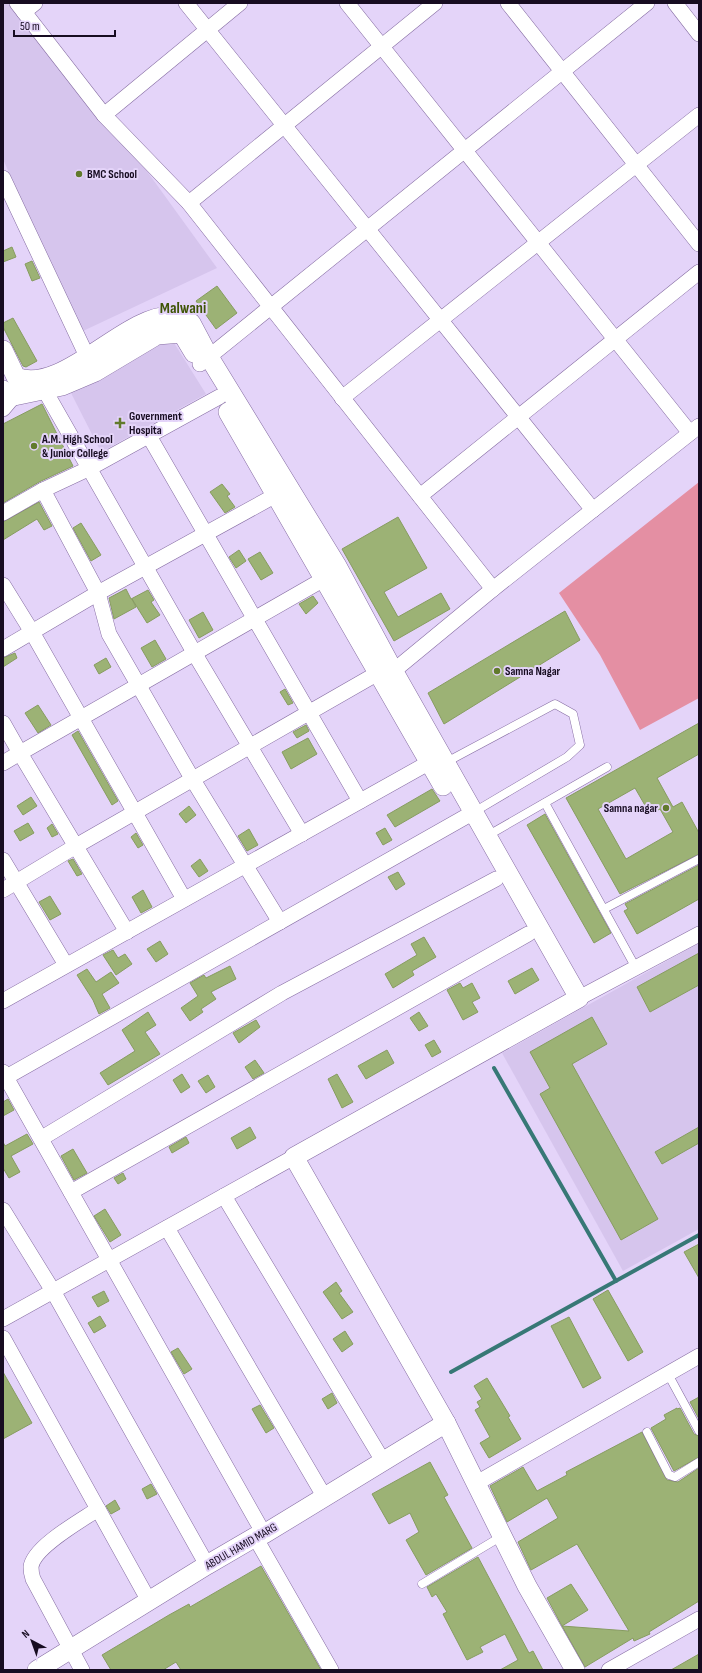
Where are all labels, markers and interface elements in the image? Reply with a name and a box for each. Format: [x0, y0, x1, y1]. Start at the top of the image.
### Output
scale bar [14, 12, 115, 38]
text: 50 m [20, 19, 40, 34]
place label: BMC School [87, 167, 137, 182]
marker: BMC School [74, 169, 84, 179]
district label: Malwani [160, 299, 206, 318]
place label: Government Hospita [129, 409, 182, 438]
marker: Government Hospita [114, 417, 126, 429]
place label: A.M. High School & Junior College [41, 432, 113, 461]
marker: A.M. High School & Junior College [29, 441, 39, 451]
place label: Samna Nagar [505, 664, 561, 679]
marker: Samna Nagar [492, 666, 502, 676]
place label: Samna nagar [604, 801, 658, 816]
marker: Samna nagar [661, 803, 671, 813]
street label: ABDUL HAMID MARG [202, 1520, 280, 1574]
north arrow [12, 1621, 52, 1661]
text: N [19, 1627, 32, 1641]

